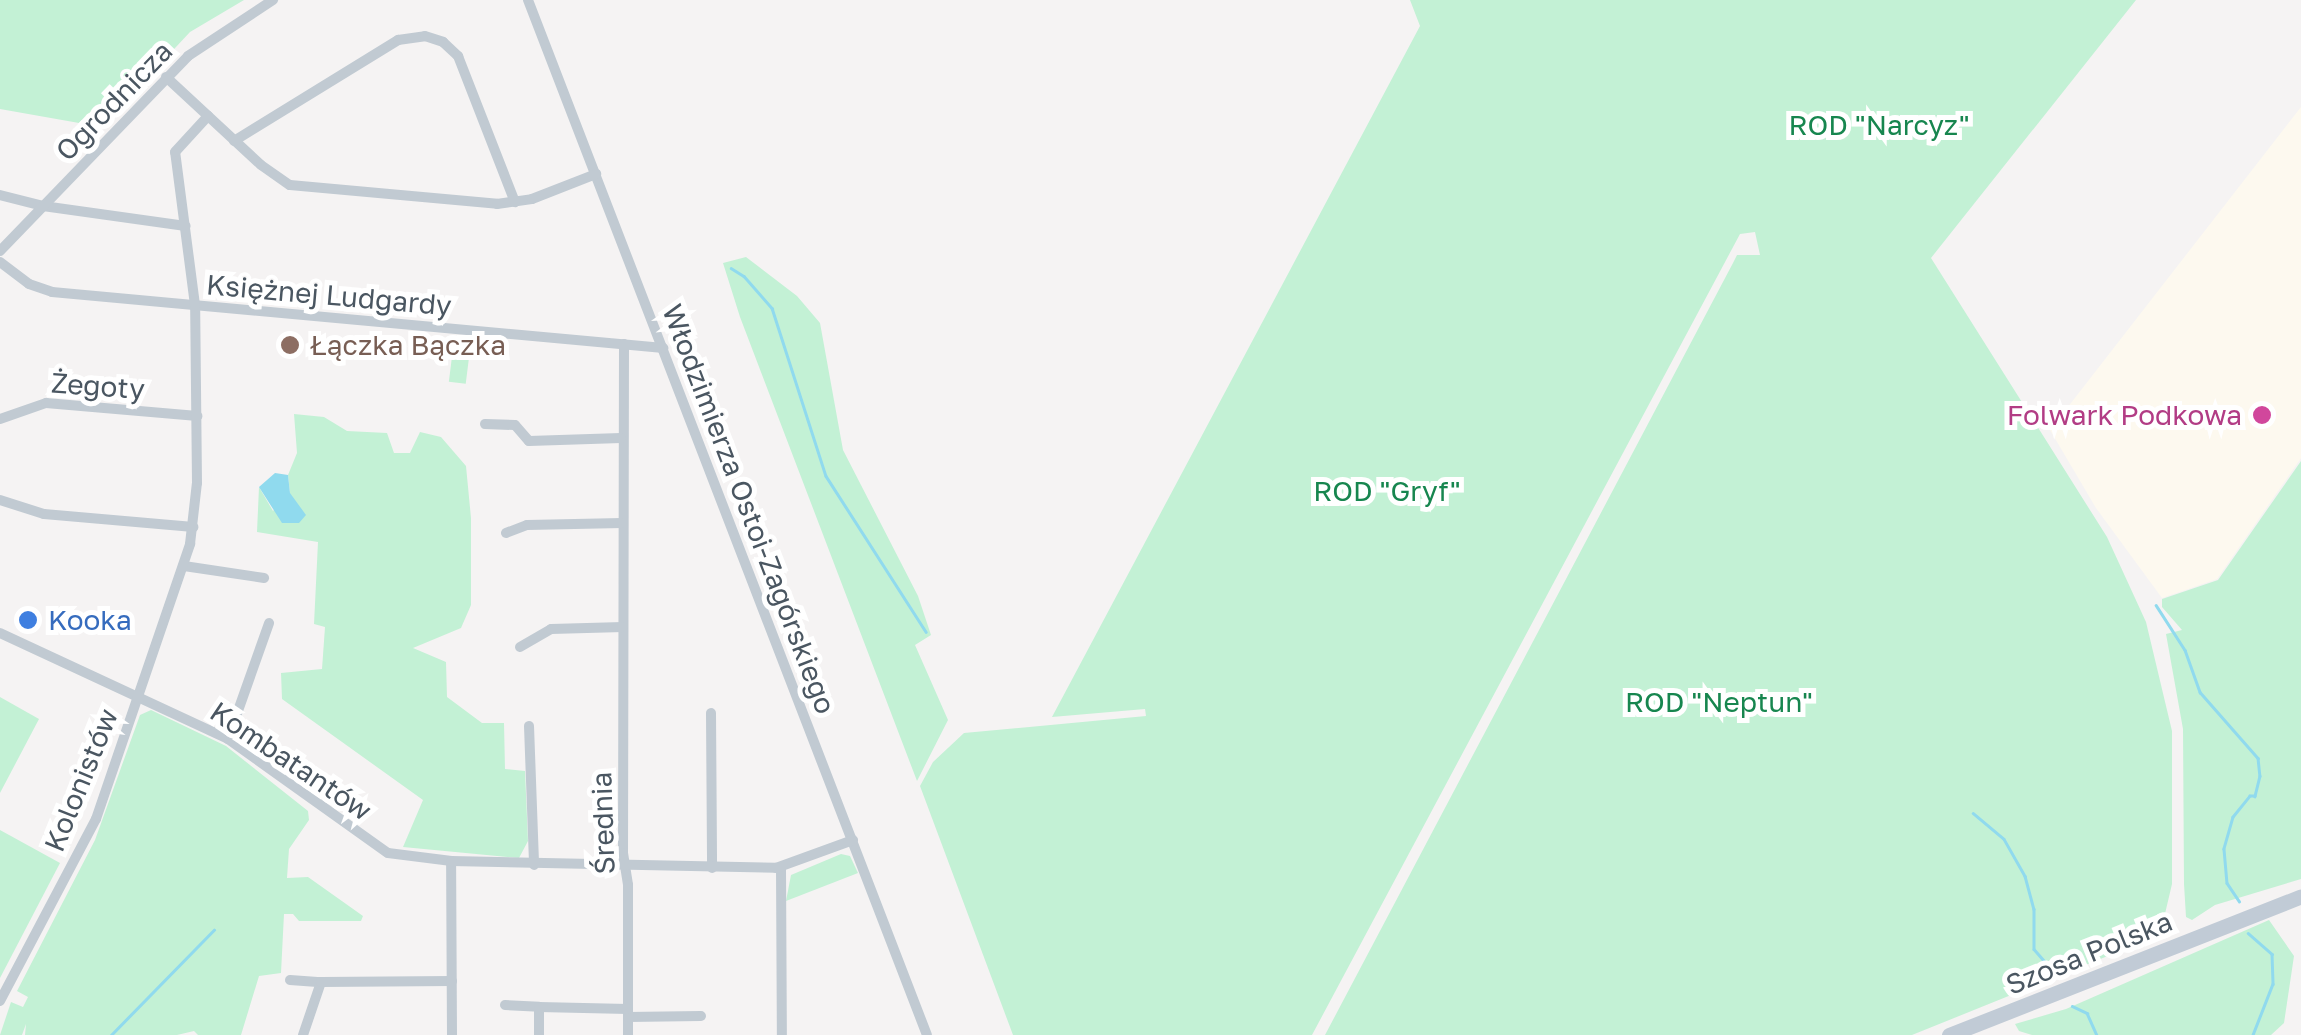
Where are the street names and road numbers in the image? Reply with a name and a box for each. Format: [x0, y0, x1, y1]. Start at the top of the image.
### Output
street label: Ogrodnicza [49, 34, 179, 168]
street label: Księżnej Ludgardy [205, 268, 453, 322]
street label: Włodzimierza Ostoi-Zagórskiego [655, 300, 843, 718]
street label: Żegoty [50, 366, 146, 406]
street label: Kombatantów [204, 695, 378, 827]
street label: Kolonistów [37, 704, 125, 856]
street label: Średnia [584, 771, 622, 875]
street label: Szosa Polska [2001, 904, 2177, 1002]

